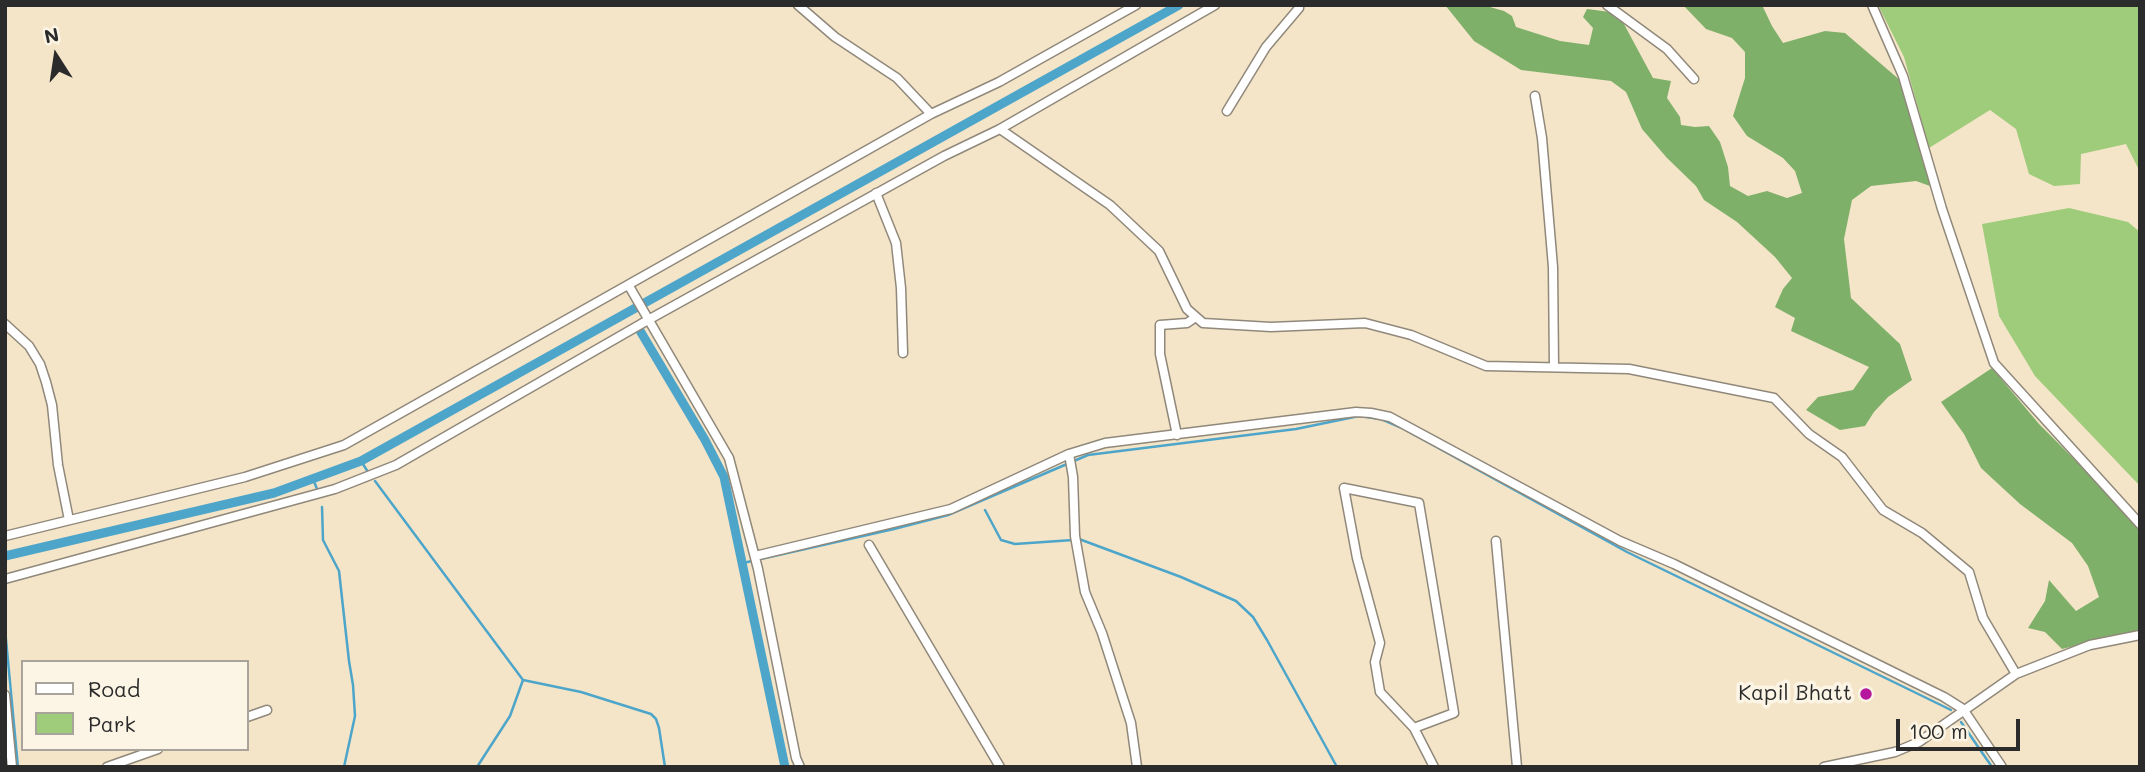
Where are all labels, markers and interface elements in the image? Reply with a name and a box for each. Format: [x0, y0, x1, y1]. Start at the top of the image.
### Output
north arrow [21, 21, 91, 91]
text: N [42, 21, 61, 49]
legend [21, 660, 248, 751]
text: Road [88, 675, 140, 702]
place label: Kapil Bhatt [1738, 681, 1852, 707]
marker: Kapil Bhatt [1858, 686, 1874, 702]
scale bar [1900, 706, 2024, 750]
text: Park [88, 710, 136, 737]
text: 100 m [1909, 717, 1968, 744]

